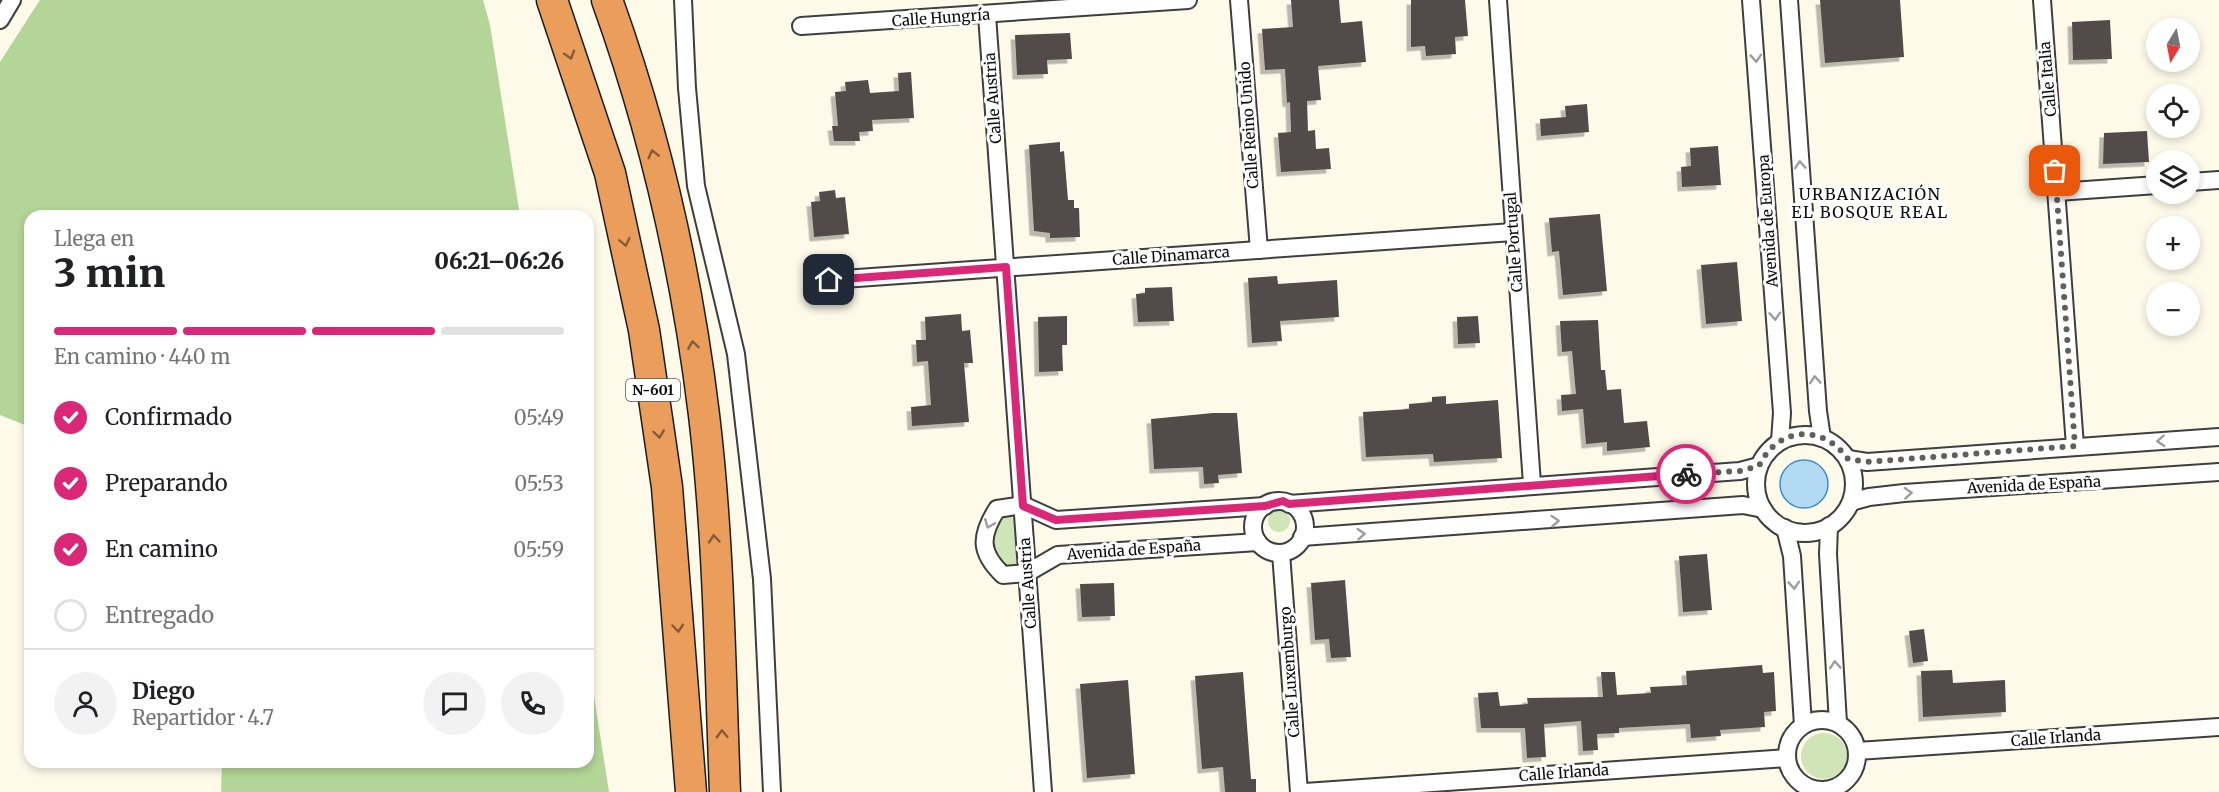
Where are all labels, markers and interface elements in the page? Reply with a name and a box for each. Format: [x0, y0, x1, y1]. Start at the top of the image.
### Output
street label: Calle Hungría [891, 5, 991, 30]
north arrow [2146, 18, 2200, 72]
map controls [2146, 18, 2200, 336]
street label: Calle Italia [2035, 41, 2060, 117]
one-way arrow [563, 50, 576, 60]
street label: Calle Austria [980, 52, 1005, 144]
one-way arrow [1749, 54, 1762, 63]
street label: Calle Reino Unido [1235, 61, 1262, 189]
button: locate [2146, 84, 2200, 138]
pin [2029, 145, 2080, 196]
one-way arrow [647, 150, 660, 160]
button: layers [2146, 150, 2200, 204]
street label: Avenida de Europa [1753, 154, 1782, 289]
icon: bag [2038, 154, 2071, 187]
one-way arrow [1794, 160, 1807, 169]
district label: URBANIZACIÓN EL BOSQUE REAL [1791, 184, 1949, 222]
street label: Calle Portugal [1500, 191, 1526, 293]
button: + [2146, 216, 2200, 270]
text: Llega en [54, 226, 134, 251]
one-way arrow [618, 237, 631, 247]
street label: Calle Dinamarca [1112, 242, 1230, 269]
text: 06:21–06:26 [434, 247, 564, 275]
text: 3 min [54, 249, 165, 298]
pin [803, 254, 854, 305]
icon: home [812, 263, 845, 296]
button: − [2146, 282, 2200, 336]
one-way arrow [1768, 311, 1781, 320]
one-way arrow [687, 340, 700, 350]
text: En camino · 440 m [54, 344, 230, 369]
one-way arrow [1809, 376, 1822, 385]
road number: N-601 [626, 379, 680, 401]
icon: check [54, 401, 87, 434]
text: Confirmado [105, 403, 232, 431]
text: 05:49 [514, 405, 564, 430]
one-way arrow [653, 430, 665, 439]
one-way arrow [2156, 434, 2165, 447]
courier [1656, 444, 1716, 504]
icon: bike [1670, 458, 1703, 491]
icon: check [54, 467, 87, 500]
text: Preparando [105, 469, 228, 497]
text: 05:53 [514, 471, 564, 496]
street label: Avenida de España [1965, 471, 2102, 498]
one-way arrow [1904, 487, 1913, 500]
one-way arrow [1551, 514, 1560, 527]
one-way arrow [984, 518, 996, 529]
one-way arrow [1356, 527, 1365, 540]
icon: check [54, 533, 87, 566]
one-way arrow [708, 534, 721, 543]
text: En camino [105, 535, 218, 563]
street label: Avenida de España [1065, 535, 1202, 564]
text: 05:59 [513, 537, 564, 562]
street label: Calle Austria [1015, 537, 1040, 629]
one-way arrow [1787, 581, 1800, 590]
text: Entregado [105, 601, 214, 629]
street label: Calle Luxemburgo [1275, 606, 1304, 738]
one-way arrow [671, 624, 684, 633]
one-way arrow [1829, 660, 1842, 669]
button: person [54, 672, 117, 735]
button: chat [423, 672, 486, 735]
button: phone [501, 672, 564, 735]
text: Diego [132, 677, 195, 705]
text: Repartidor · 4.7 [132, 705, 274, 730]
street label: Calle Irlanda [2010, 725, 2102, 750]
one-way arrow [716, 729, 729, 738]
street label: Calle Irlanda [1518, 760, 1610, 785]

